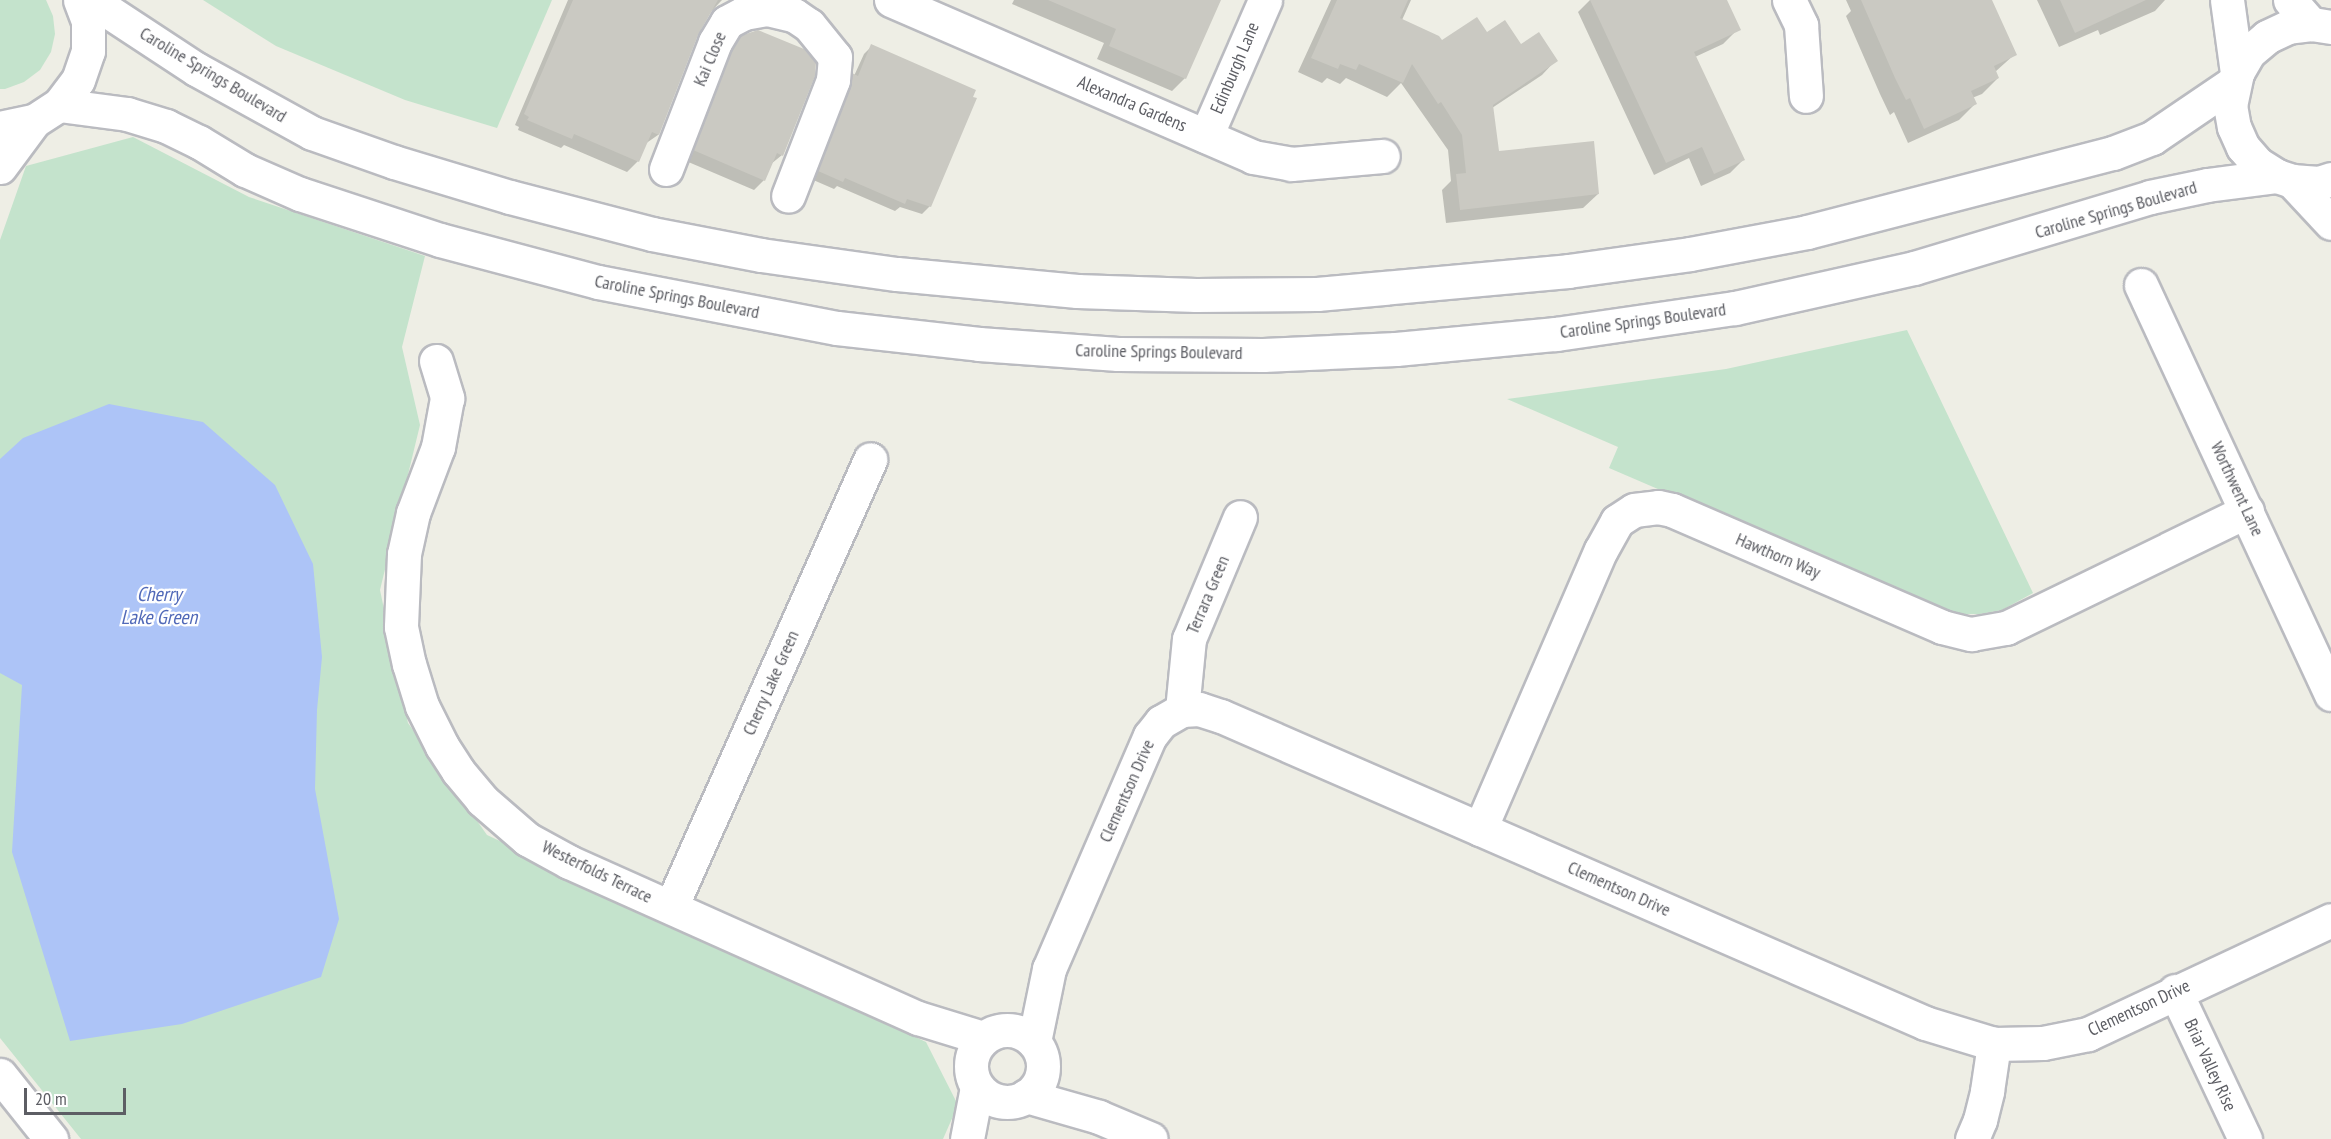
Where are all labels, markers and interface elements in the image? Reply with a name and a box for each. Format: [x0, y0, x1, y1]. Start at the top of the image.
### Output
street label: Edinburgh Lane [1206, 19, 1264, 117]
street label: Caroline Springs Boulevard [136, 23, 290, 127]
street label: Kai Close [689, 28, 731, 90]
street label: Alexandra Gardens [1074, 71, 1190, 137]
street label: Caroline Springs Boulevard [2033, 177, 2199, 243]
street label: Caroline Springs Boulevard [593, 270, 761, 324]
street label: Caroline Springs Boulevard [1559, 299, 1727, 343]
street label: Caroline Springs Boulevard [1075, 340, 1243, 364]
street label: Worthwent Lane [2206, 438, 2268, 540]
street label: Hawthorn Way [1732, 528, 1824, 584]
street label: Terrara Green [1182, 553, 1234, 637]
water label: Cherry Lake Green [121, 583, 197, 630]
street label: Cherry Lake Green [738, 627, 804, 739]
street label: Clementson Drive [1095, 736, 1159, 846]
street label: Westerfolds Terrace [538, 836, 656, 908]
street label: Clementson Drive [1564, 857, 1674, 921]
street label: Clementson Drive [2085, 975, 2193, 1041]
street label: Briar Valley Rise [2179, 1015, 2241, 1115]
scale bar [27, 1076, 129, 1114]
text: 20 m [35, 1087, 67, 1110]

